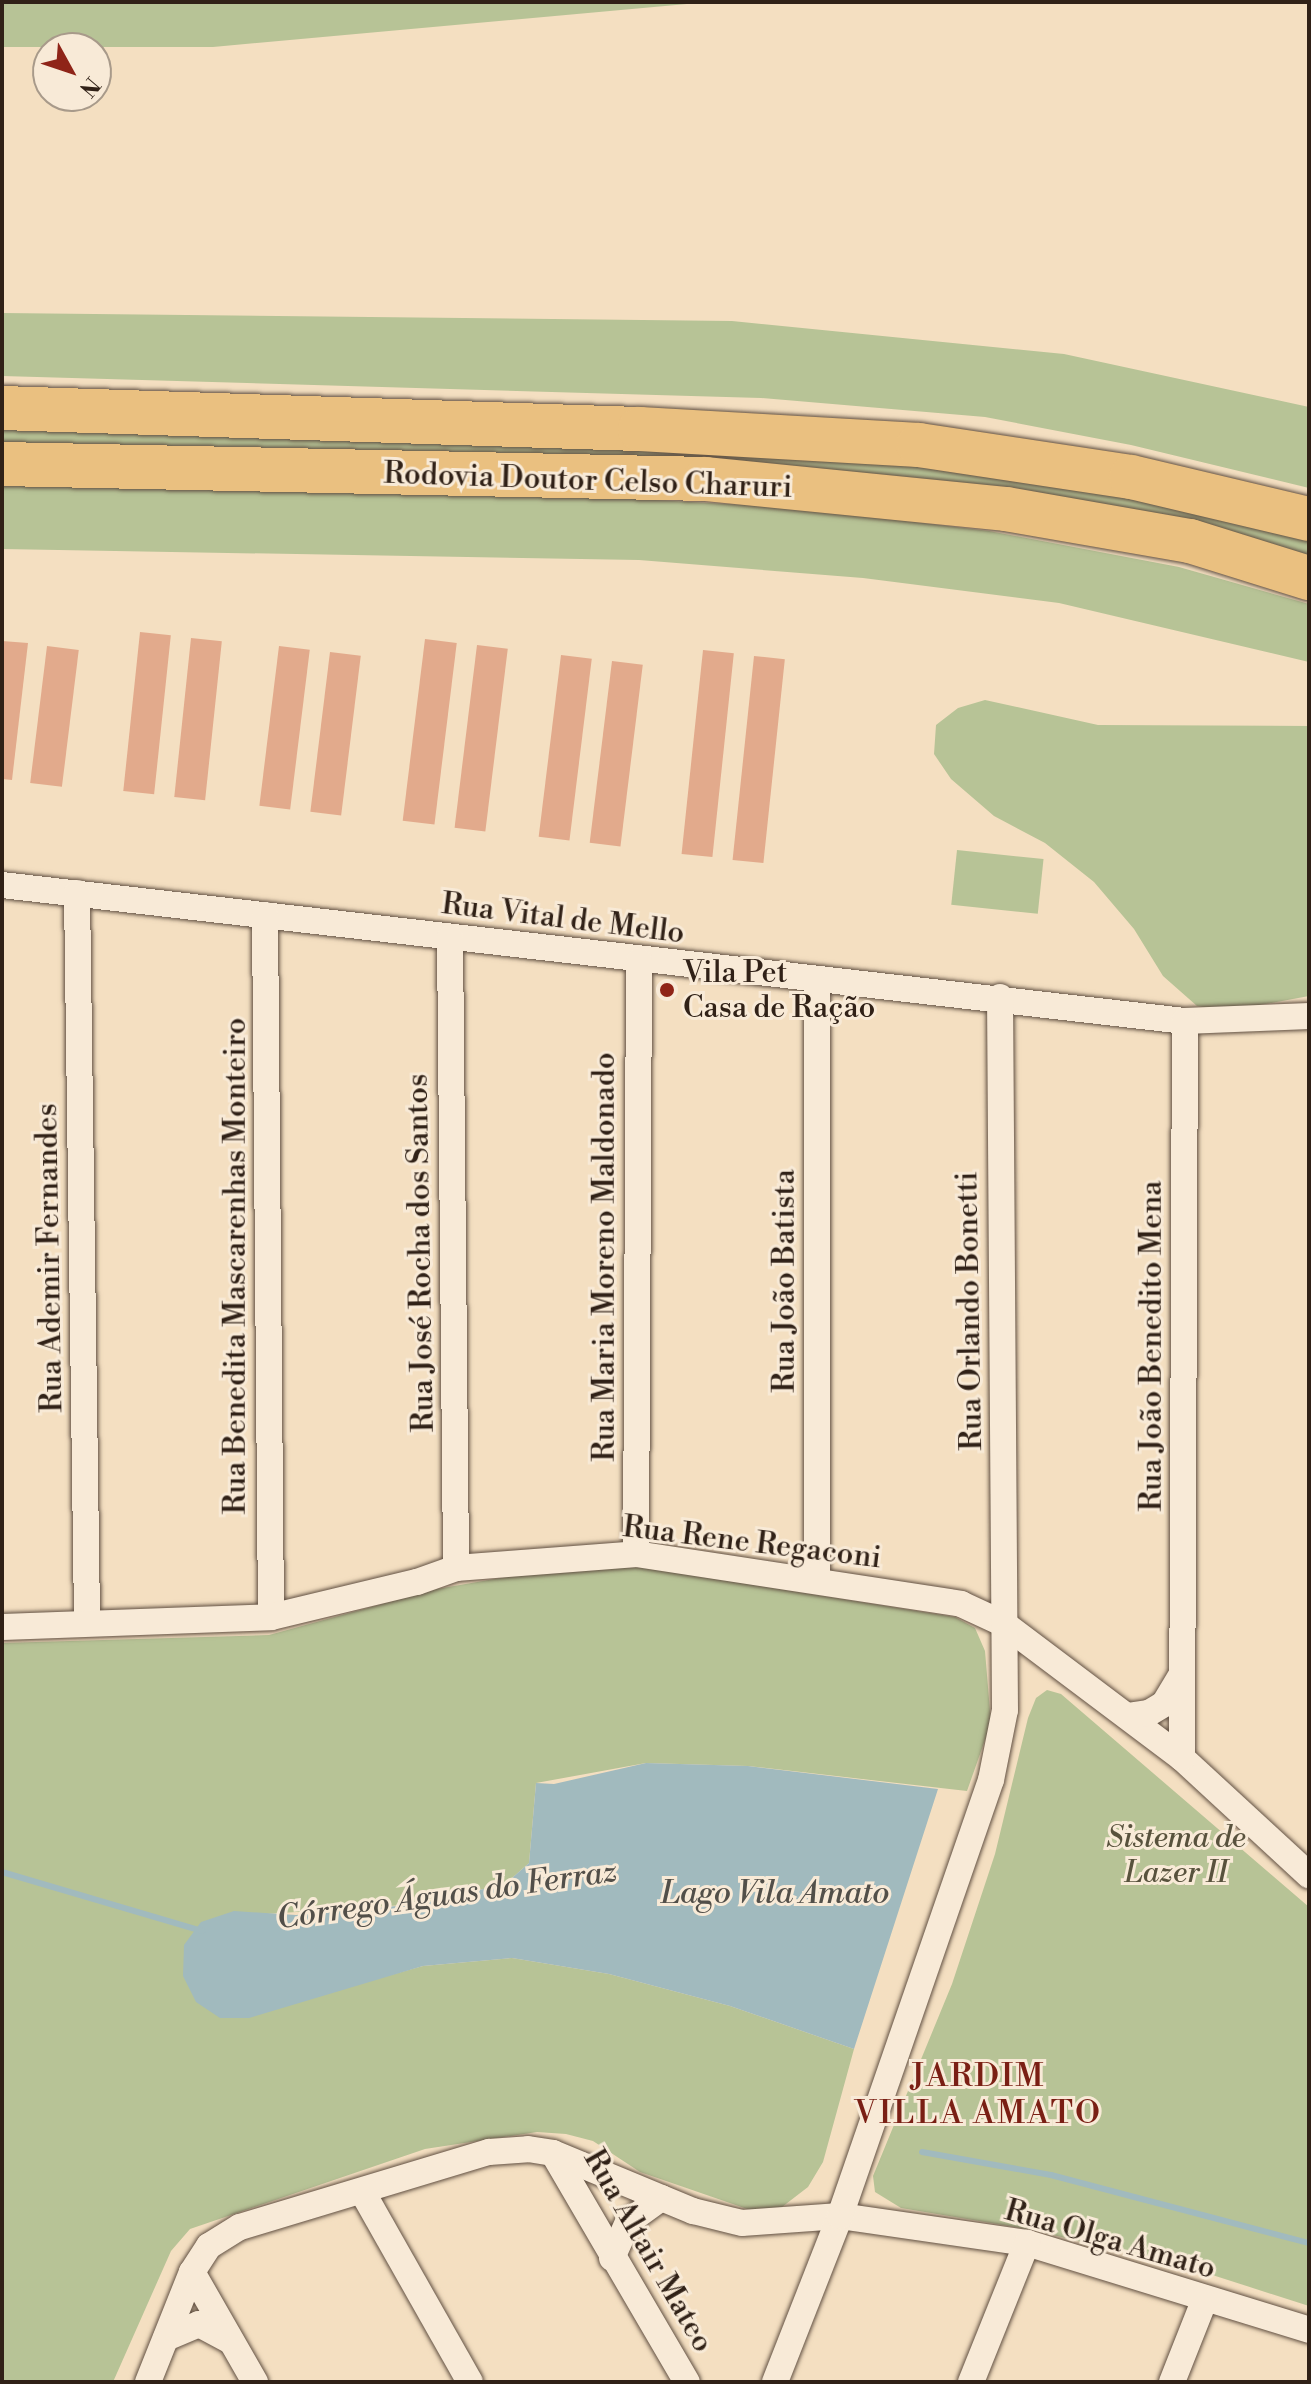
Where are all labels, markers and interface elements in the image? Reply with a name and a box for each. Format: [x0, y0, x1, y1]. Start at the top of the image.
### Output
north arrow [32, 32, 112, 112]
text: N [73, 71, 105, 102]
street label: Rodovia Doutor Celso Charuri [383, 456, 793, 506]
street label: Rua Vital de Mello [439, 886, 687, 952]
place label: Vila Pet Casa de Ração [683, 955, 875, 1026]
marker: Vila Pet Casa de Ração [658, 981, 676, 999]
street label: Rua Benedita Mascarenhas Monteiro [218, 1018, 254, 1514]
street label: Rua Maria Moreno Maldonado [587, 1052, 623, 1462]
street label: Rua José Rocha dos Santos [400, 1073, 442, 1433]
street label: Rua Ademir Fernandes [29, 1103, 71, 1413]
street label: Rua João Batista [767, 1169, 803, 1393]
street label: Rua Orlando Bonetti [950, 1171, 990, 1451]
street label: Rua João Benedito Mena [1134, 1181, 1170, 1511]
street label: Rua Rene Regaconi [621, 1509, 883, 1577]
park label: Sistema de Lazer II [1106, 1820, 1246, 1890]
water label: Córrego Águas do Ferraz [274, 1852, 620, 1938]
water label: Lago Vila Amato [661, 1874, 889, 1912]
district label: JARDIM VILLA AMATO [854, 2058, 1102, 2133]
street label: Rua Altair Mateo [575, 2143, 721, 2359]
street label: Rua Olga Amato [1000, 2193, 1220, 2287]

